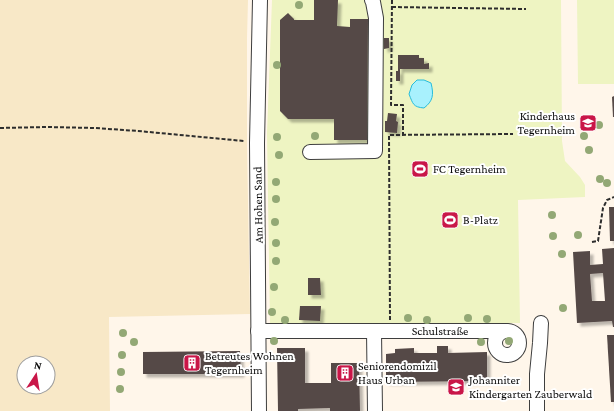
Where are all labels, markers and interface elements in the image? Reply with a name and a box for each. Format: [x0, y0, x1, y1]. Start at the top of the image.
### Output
place label: Kinderhaus Tegernheim [517, 109, 575, 137]
school or university icon: Kinderhaus Tegernheim [578, 113, 598, 133]
sports icon: FC Tegernheim [410, 159, 430, 179]
place label: FC Tegernheim [433, 162, 506, 176]
street label: Am Hohen Sand [250, 166, 266, 244]
sports icon: B-Platz [440, 210, 460, 230]
place label: B-Platz [463, 213, 498, 227]
street label: Schulstraße [412, 324, 468, 338]
place label: Betreutes Wohnen Tegernheim [205, 349, 294, 377]
building icon: Betreutes Wohnen Tegernheim [182, 353, 202, 373]
north arrow [16, 355, 56, 395]
text: N [33, 359, 43, 372]
place label: Seniorendomizil Haus Urban [358, 359, 437, 387]
building icon: Seniorendomizil Haus Urban [335, 363, 355, 383]
place label: Johanniter Kindergarten Zauberwald [468, 373, 593, 401]
school or university icon: Johanniter Kindergarten Zauberwald [446, 377, 466, 397]

